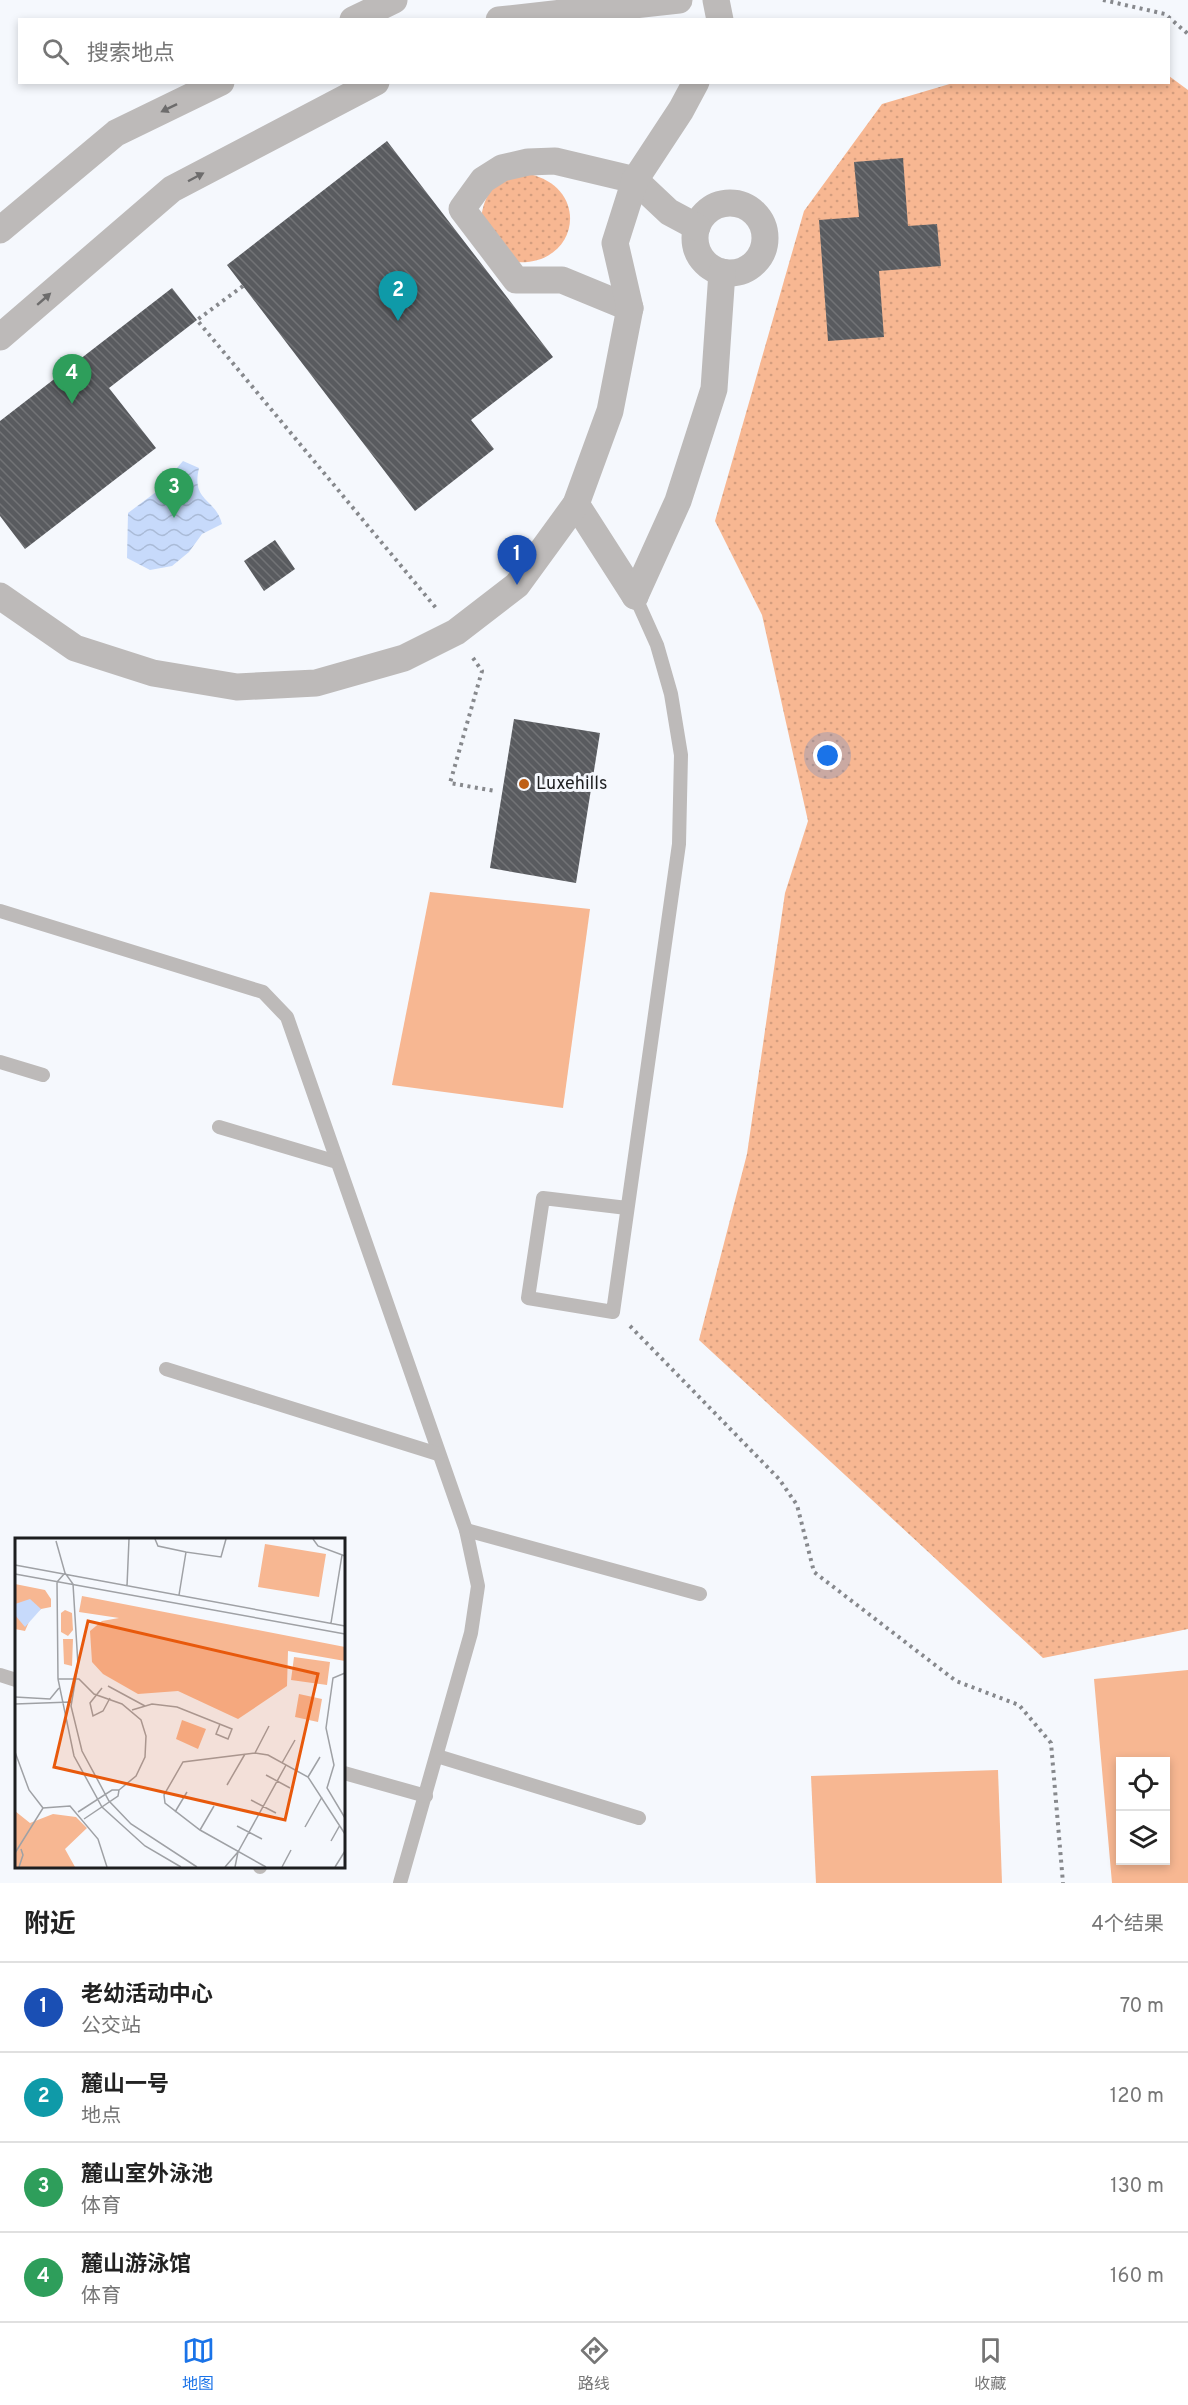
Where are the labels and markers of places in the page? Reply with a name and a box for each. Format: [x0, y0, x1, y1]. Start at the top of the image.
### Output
pin: 2 [378, 272, 418, 321]
pin: 4 [52, 354, 92, 404]
pin: 3 [154, 468, 194, 518]
pin: 1 [498, 536, 536, 585]
place label: Luxehills [536, 773, 607, 796]
marker: Luxehills [517, 777, 531, 791]

